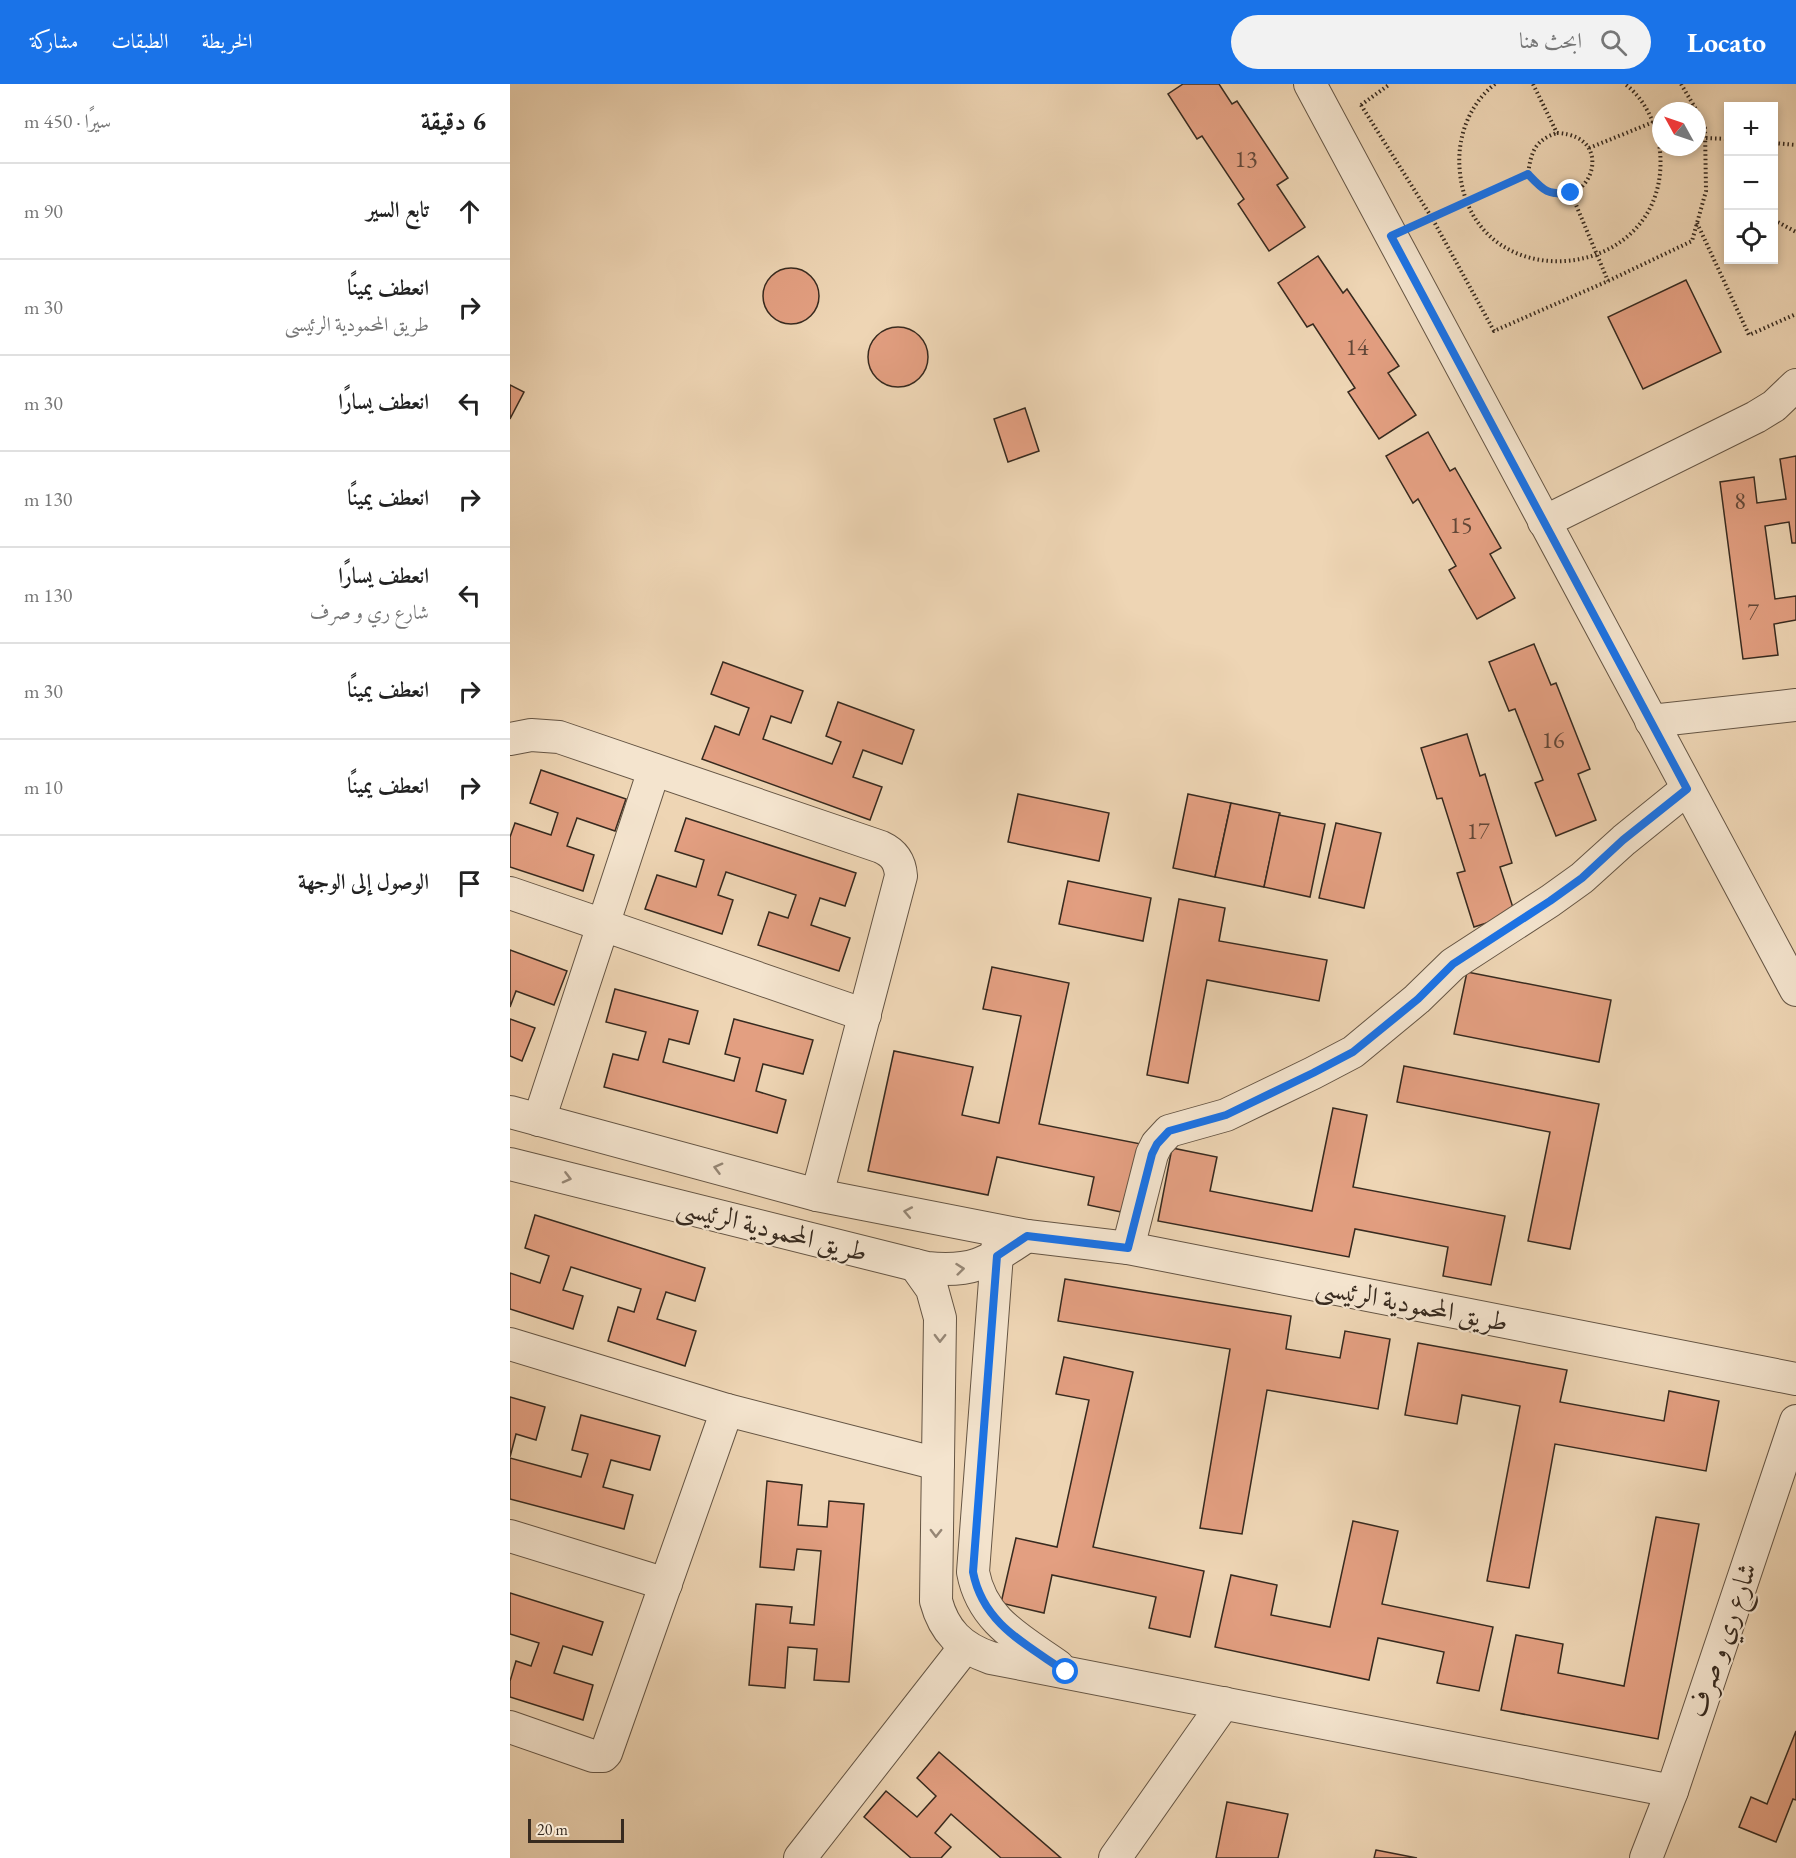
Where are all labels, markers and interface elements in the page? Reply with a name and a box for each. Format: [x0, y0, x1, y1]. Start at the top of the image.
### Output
search box [1231, 15, 1651, 69]
text: Locato [1687, 24, 1766, 60]
text: ابحث هنا [1519, 26, 1582, 55]
icon: search [1597, 26, 1630, 59]
text: مشاركة [30, 27, 78, 54]
text: الطبقات [111, 27, 168, 54]
text: الخريطة [201, 27, 253, 54]
north arrow [1652, 102, 1706, 156]
map controls [1724, 102, 1778, 264]
button: + [1724, 102, 1778, 156]
text: 6 دقيقة [421, 104, 486, 138]
text: سيرًا · 450 m [24, 108, 111, 134]
house number: 13 [1234, 143, 1258, 174]
button: − [1724, 156, 1778, 210]
route end [1557, 179, 1583, 205]
text: تابع السير [366, 195, 429, 224]
icon: ahead [453, 195, 486, 228]
text: 90 m [24, 198, 63, 224]
button: locate [1724, 210, 1778, 264]
text: انعطف يمينًا [347, 273, 429, 302]
icon: right [453, 291, 486, 324]
text: 30 m [24, 294, 63, 320]
text: طريق المحمودية الرئيسى [284, 311, 429, 337]
house number: 14 [1345, 331, 1369, 362]
text: انعطف يسارًا [338, 387, 429, 416]
icon: left [453, 387, 486, 420]
text: 30 m [24, 390, 63, 416]
text: انعطف يمينًا [347, 483, 429, 512]
icon: right [453, 483, 486, 516]
house number: 8 [1734, 485, 1746, 516]
text: 130 m [24, 486, 72, 512]
house number: 15 [1449, 509, 1473, 540]
text: انعطف يسارًا [338, 561, 429, 590]
icon: left [453, 579, 486, 612]
text: 130 m [24, 582, 72, 608]
house number: 7 [1747, 596, 1759, 627]
text: شارع ري و صرف [310, 599, 429, 625]
text: انعطف يمينًا [347, 675, 429, 704]
icon: right [453, 675, 486, 708]
text: 30 m [24, 678, 63, 704]
house number: 16 [1541, 724, 1565, 755]
text: انعطف يمينًا [347, 771, 429, 800]
icon: right [453, 771, 486, 804]
text: 10 m [24, 774, 63, 800]
house number: 17 [1466, 815, 1490, 846]
text: الوصول إلى الوجهة [298, 867, 429, 896]
icon: arrive [453, 867, 486, 900]
one-way arrow [713, 1163, 723, 1176]
one-way arrow [562, 1171, 572, 1184]
street label: طريق المحمودية الرئيسى [673, 1188, 871, 1271]
one-way arrow [903, 1206, 913, 1219]
one-way arrow [956, 1263, 965, 1276]
street label: طريق المحمودية الرئيسى [1313, 1268, 1511, 1341]
one-way arrow [934, 1333, 947, 1342]
one-way arrow [930, 1528, 942, 1537]
street label: شارع ري و صرف [1679, 1558, 1769, 1723]
route start [1052, 1658, 1078, 1684]
scale bar [528, 1816, 624, 1844]
text: 20 m [537, 1819, 568, 1840]

